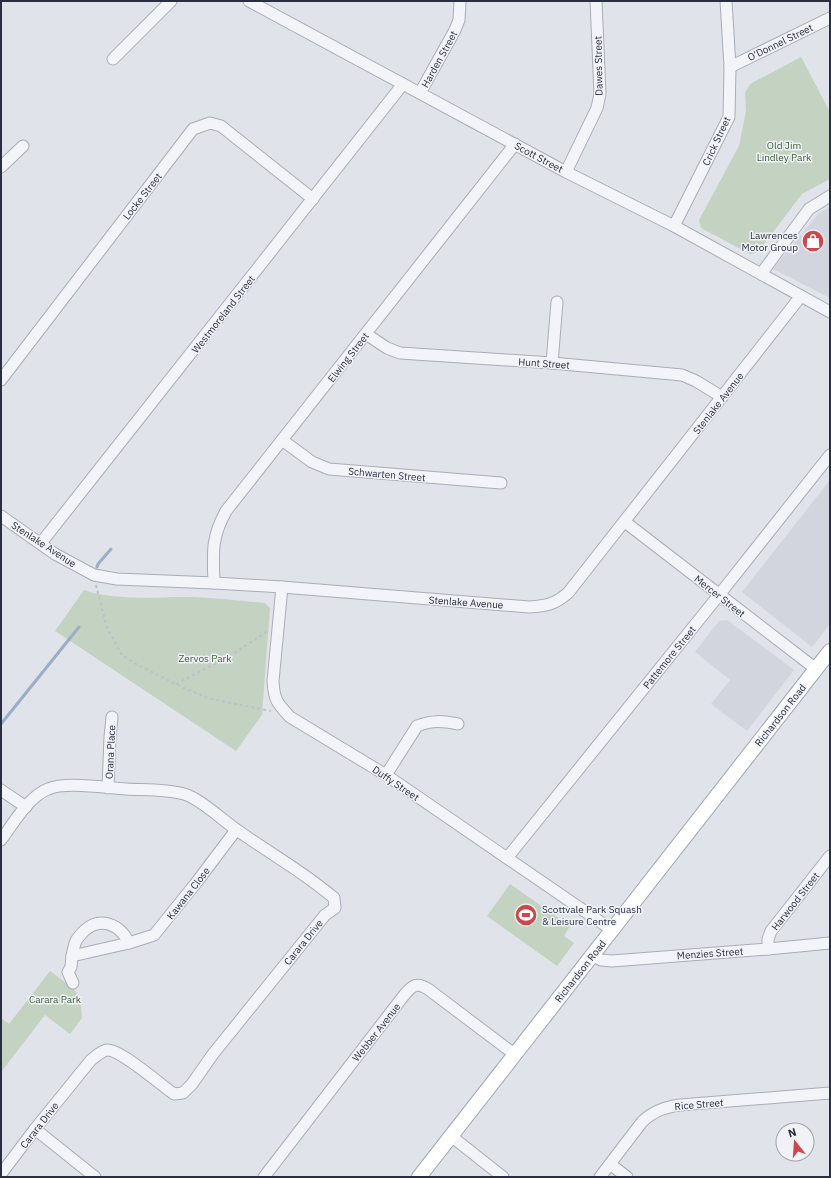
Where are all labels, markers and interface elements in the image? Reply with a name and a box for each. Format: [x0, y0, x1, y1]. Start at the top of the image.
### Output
street label: O'Donnel Street [745, 21, 815, 64]
street label: Harden Street [419, 28, 461, 90]
street label: Dawes Street [591, 35, 606, 96]
street label: Crick Street [699, 114, 734, 168]
street label: Scott Street [512, 139, 566, 176]
park label: Old Jim Lindley Park [757, 139, 812, 164]
street label: Locke Street [120, 170, 165, 222]
shop icon: Lawrences Motor Group [800, 228, 826, 254]
place label: Lawrences Motor Group [742, 229, 798, 254]
street label: Westmoreland Street [189, 272, 258, 356]
street label: Elwing Street [325, 330, 372, 385]
street label: Hunt Street [518, 355, 571, 372]
street label: Stenlake Avenue [690, 369, 747, 437]
street label: Schwarten Street [348, 465, 427, 484]
street label: Stenlake Avenue [9, 519, 79, 571]
street label: Mercer Street [692, 572, 748, 621]
street label: Stenlake Avenue [428, 593, 504, 612]
street label: Pattemore Street [640, 623, 699, 691]
park label: Zervos Park [179, 652, 232, 665]
street label: Richardson Road [752, 681, 809, 749]
street label: Orana Place [103, 724, 118, 779]
street label: Duffy Street [370, 763, 422, 804]
street label: Kawana Close [164, 864, 213, 922]
street label: Harwood Street [769, 869, 823, 933]
sports icon: Scottvale Park Squash & Leisure Centre [513, 902, 539, 928]
place label: Scottvale Park Squash & Leisure Centre [542, 903, 642, 928]
street label: Carara Drive [281, 916, 326, 968]
street label: Richardson Road [552, 937, 609, 1005]
street label: Menzies Street [676, 945, 744, 962]
park label: Carara Park [29, 993, 82, 1006]
street label: Webber Avenue [349, 1000, 404, 1064]
street label: Rice Street [674, 1096, 725, 1113]
street label: Carara Drive [17, 1099, 62, 1151]
north arrow [775, 1122, 815, 1162]
text: N [786, 1125, 798, 1140]

